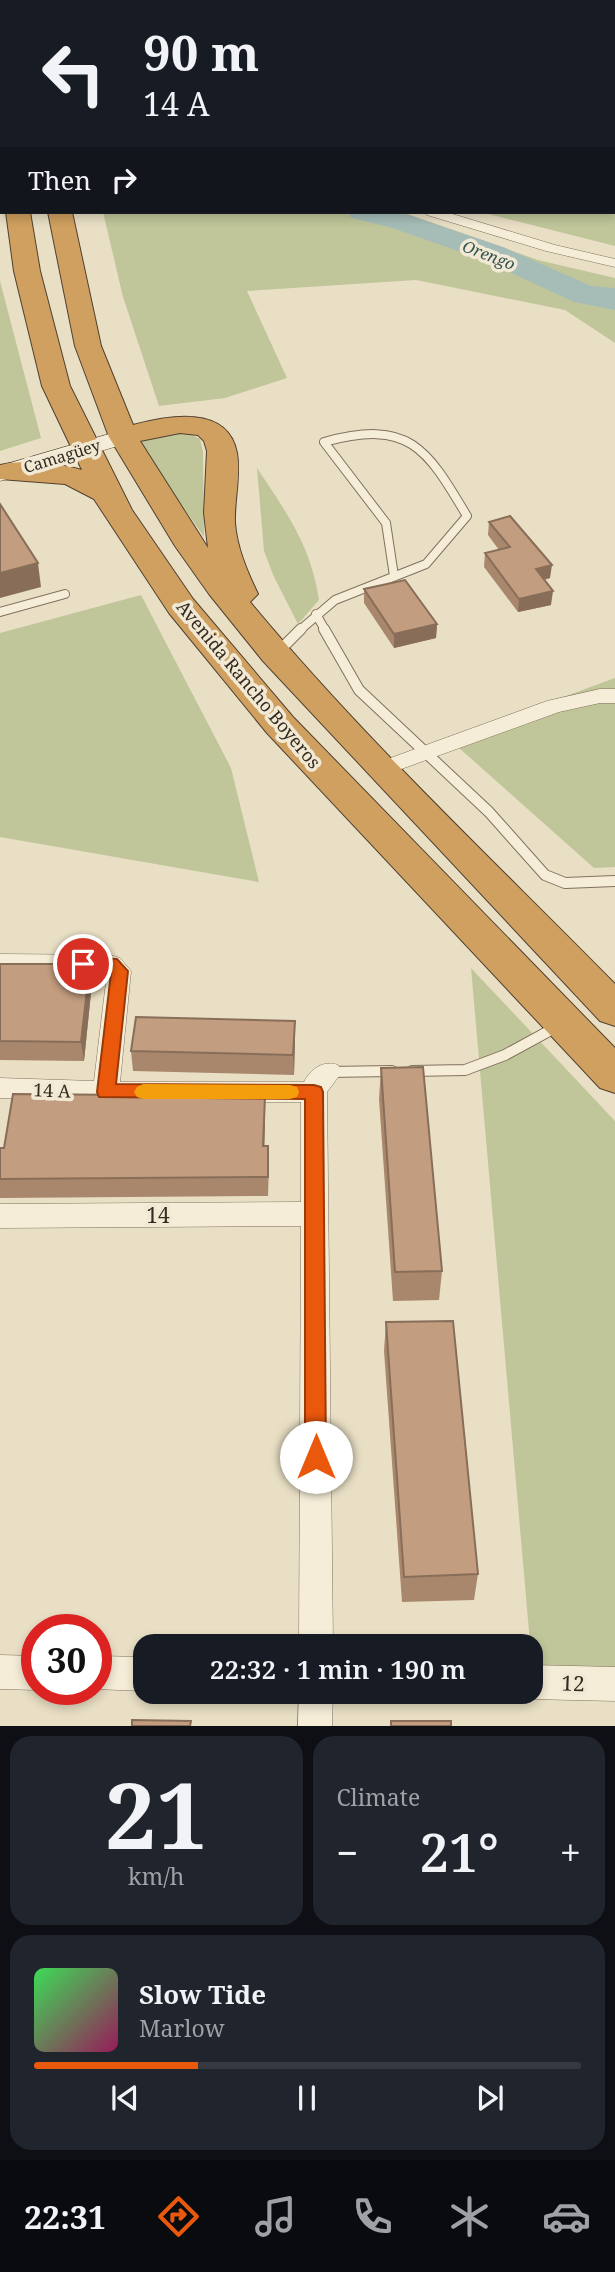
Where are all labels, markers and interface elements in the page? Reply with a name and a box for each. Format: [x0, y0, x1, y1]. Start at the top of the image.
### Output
text: 90 m [143, 19, 259, 85]
icon: left [28, 28, 119, 119]
text: 14 A [143, 82, 210, 125]
icon: right [105, 161, 143, 199]
text: Then [28, 162, 91, 198]
water label: Orengo [460, 235, 518, 275]
street label: Camagüey [21, 434, 104, 478]
street label: Avenida Rancho Boyeros [172, 595, 326, 773]
pin [53, 934, 113, 994]
icon: arrive [64, 945, 102, 983]
street label: 14 A [33, 1077, 71, 1103]
street label: 14 [146, 1201, 170, 1229]
position arrow [279, 1420, 353, 1494]
speed limit sign: 30 [21, 1614, 112, 1705]
text: 22:32 · 1 min · 190 m [210, 1651, 466, 1687]
street label: 12 [561, 1669, 585, 1697]
text: 21 [105, 1752, 208, 1876]
text: Climate [337, 1781, 420, 1813]
text: 21° [419, 1816, 499, 1887]
text: − [337, 1826, 359, 1878]
text: + [560, 1826, 581, 1878]
text: km/h [128, 1860, 184, 1892]
text: Slow Tide [139, 1976, 266, 2012]
text: Marlow [139, 2012, 225, 2044]
icon: previous [106, 2079, 144, 2117]
icon: pause [288, 2079, 326, 2117]
icon: next [471, 2079, 509, 2117]
icon: directions [154, 2192, 203, 2241]
icon: music [251, 2192, 300, 2241]
icon: phone [348, 2192, 397, 2241]
icon: climate [445, 2192, 494, 2241]
icon: car [542, 2192, 591, 2241]
text: 22:31 [24, 2195, 106, 2238]

